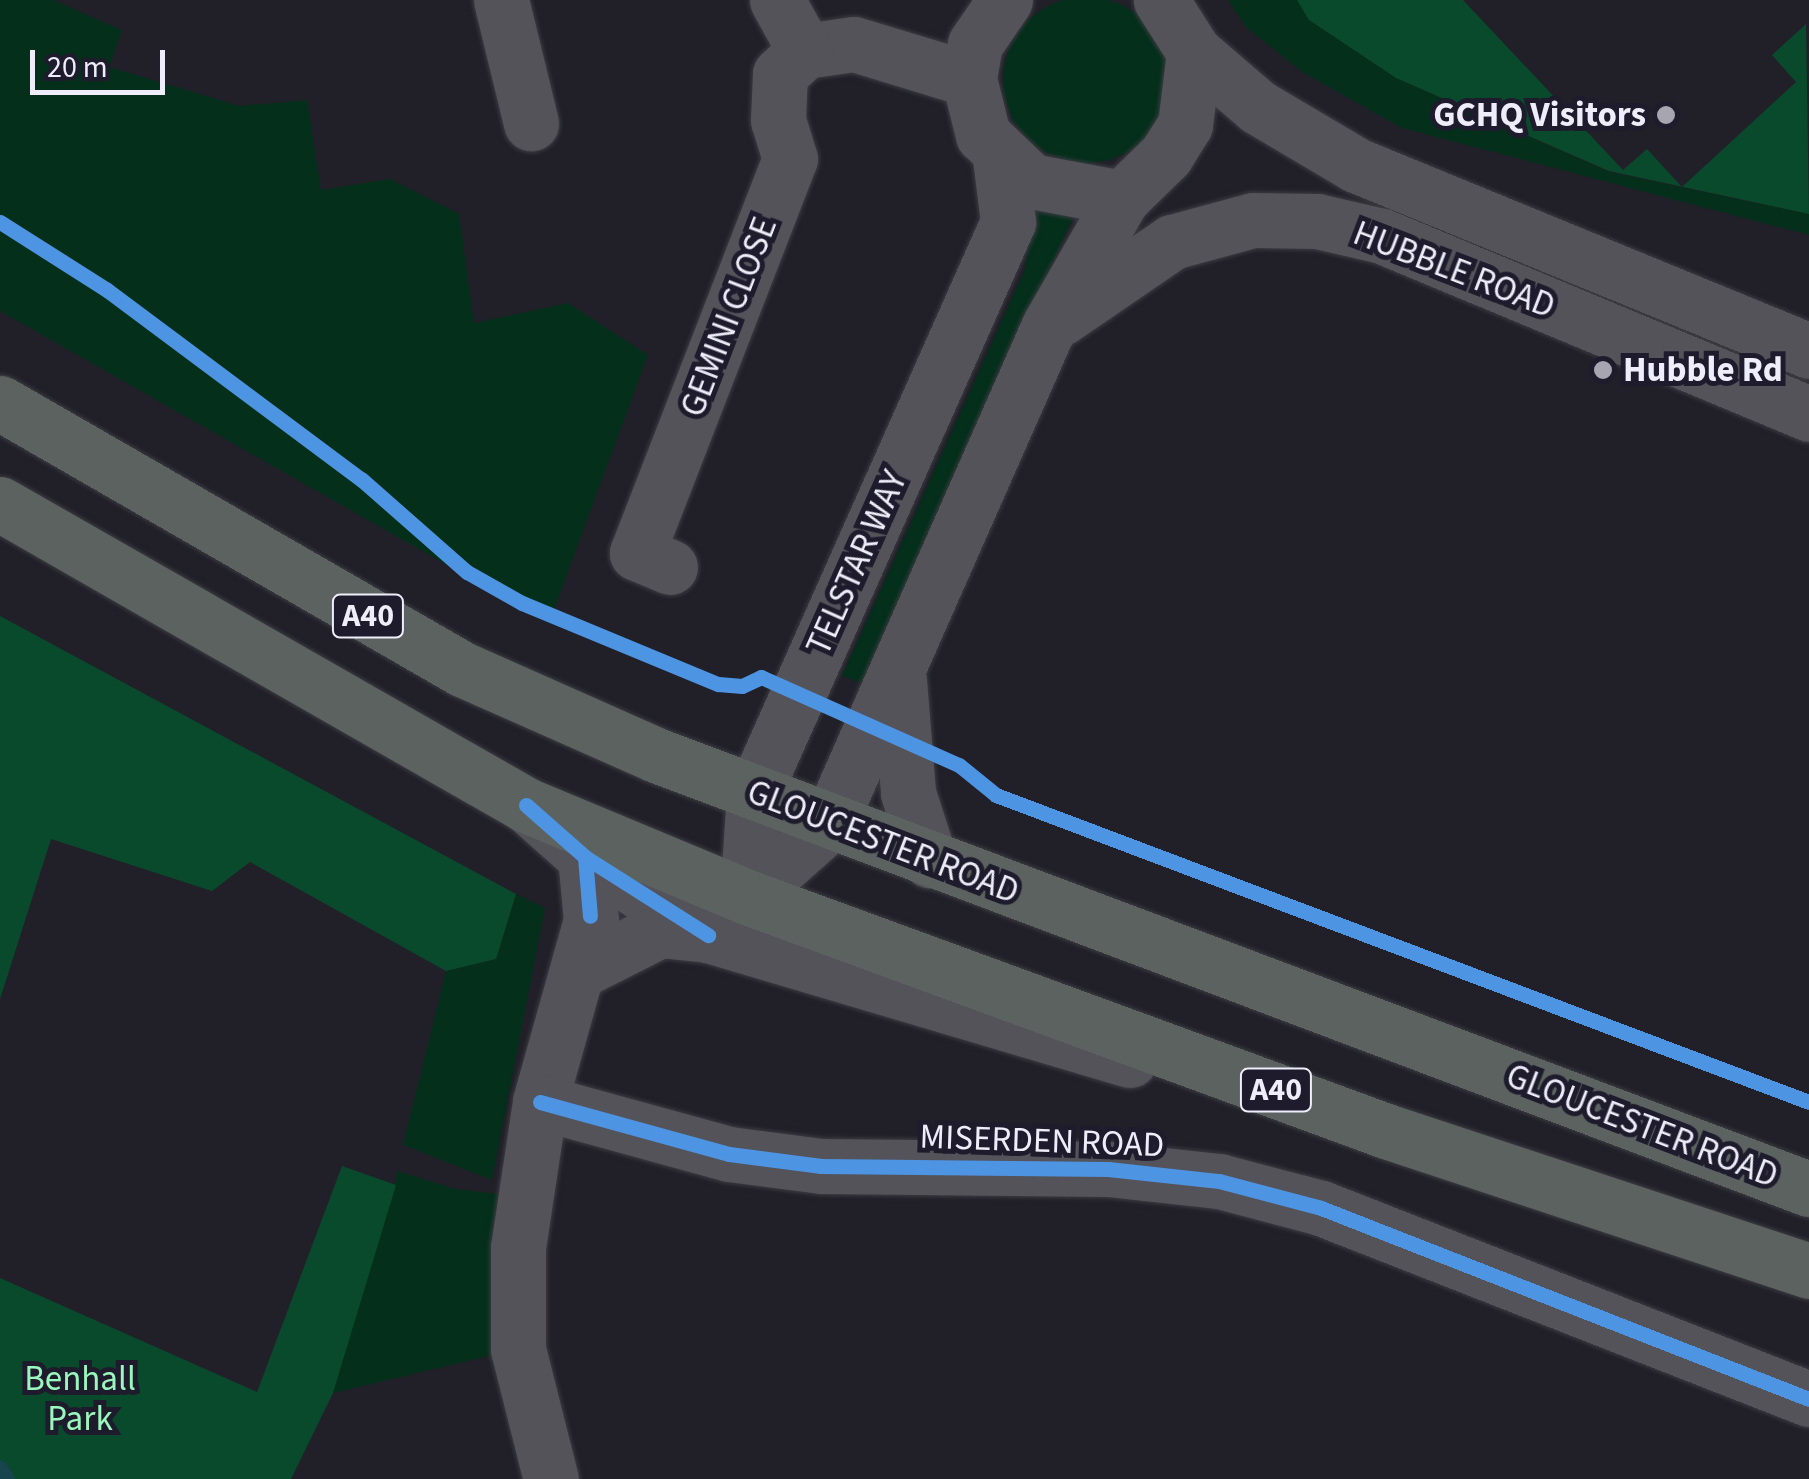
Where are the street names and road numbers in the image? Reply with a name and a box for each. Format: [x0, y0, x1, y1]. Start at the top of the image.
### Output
street label: GEMINI CLOSE [672, 211, 786, 423]
street label: HUBBLE ROAD [1347, 212, 1561, 328]
street label: TELSTAR WAY [798, 464, 916, 662]
road number: A40 [330, 589, 406, 643]
street label: GLOUCESTER ROAD [741, 771, 1025, 913]
street label: GLOUCESTER ROAD [1500, 1055, 1784, 1197]
road number: A40 [1238, 1063, 1314, 1117]
street label: MISERDEN ROAD [919, 1116, 1165, 1166]

